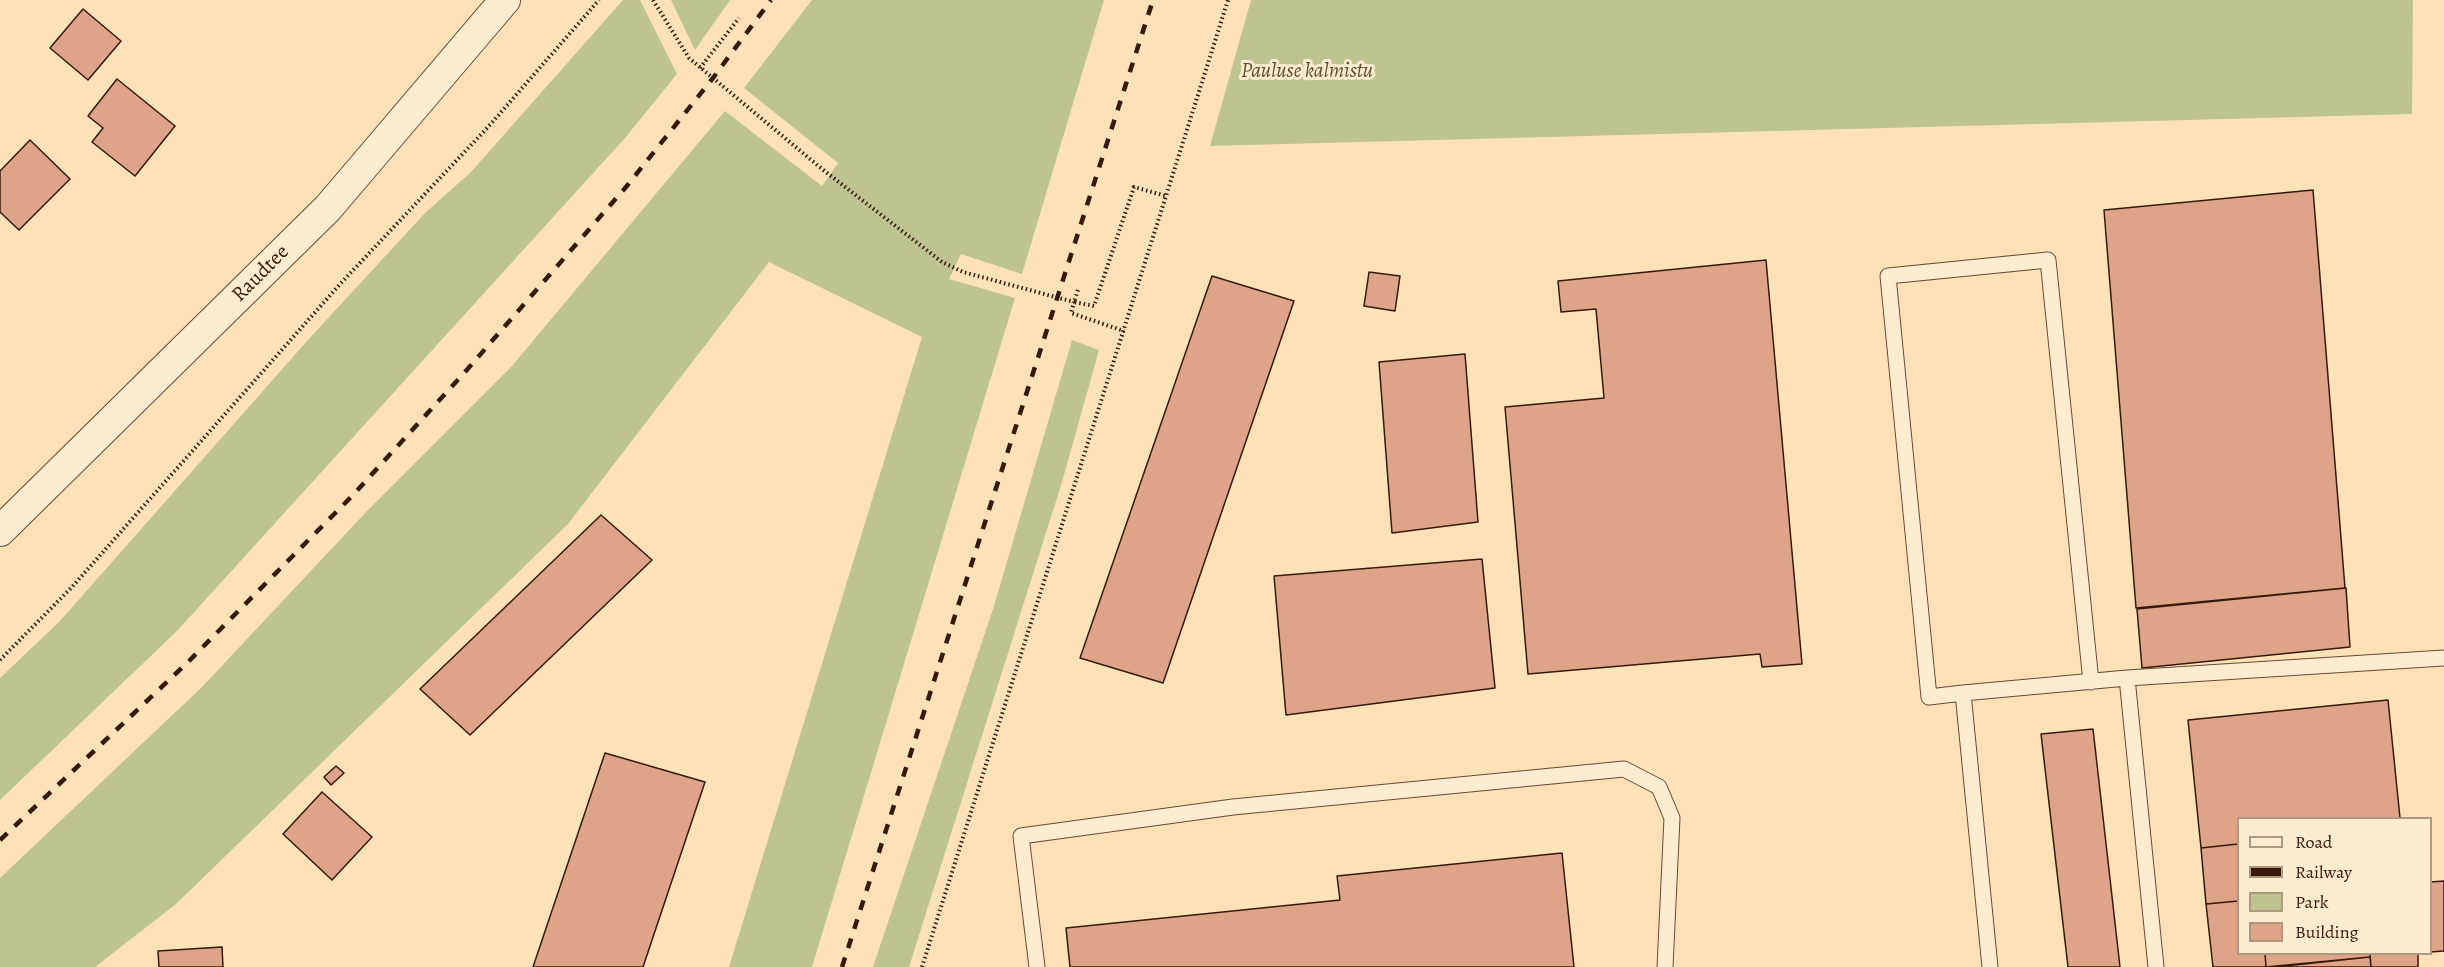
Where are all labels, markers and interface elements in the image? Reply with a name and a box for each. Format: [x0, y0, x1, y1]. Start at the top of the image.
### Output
park label: Pauluse kalmistu [1241, 59, 1373, 85]
street label: Raudtee [227, 240, 295, 308]
legend [2237, 817, 2432, 955]
text: Road [2295, 830, 2332, 854]
text: Railway [2295, 860, 2352, 884]
text: Park [2295, 890, 2329, 914]
text: Building [2295, 920, 2359, 944]

